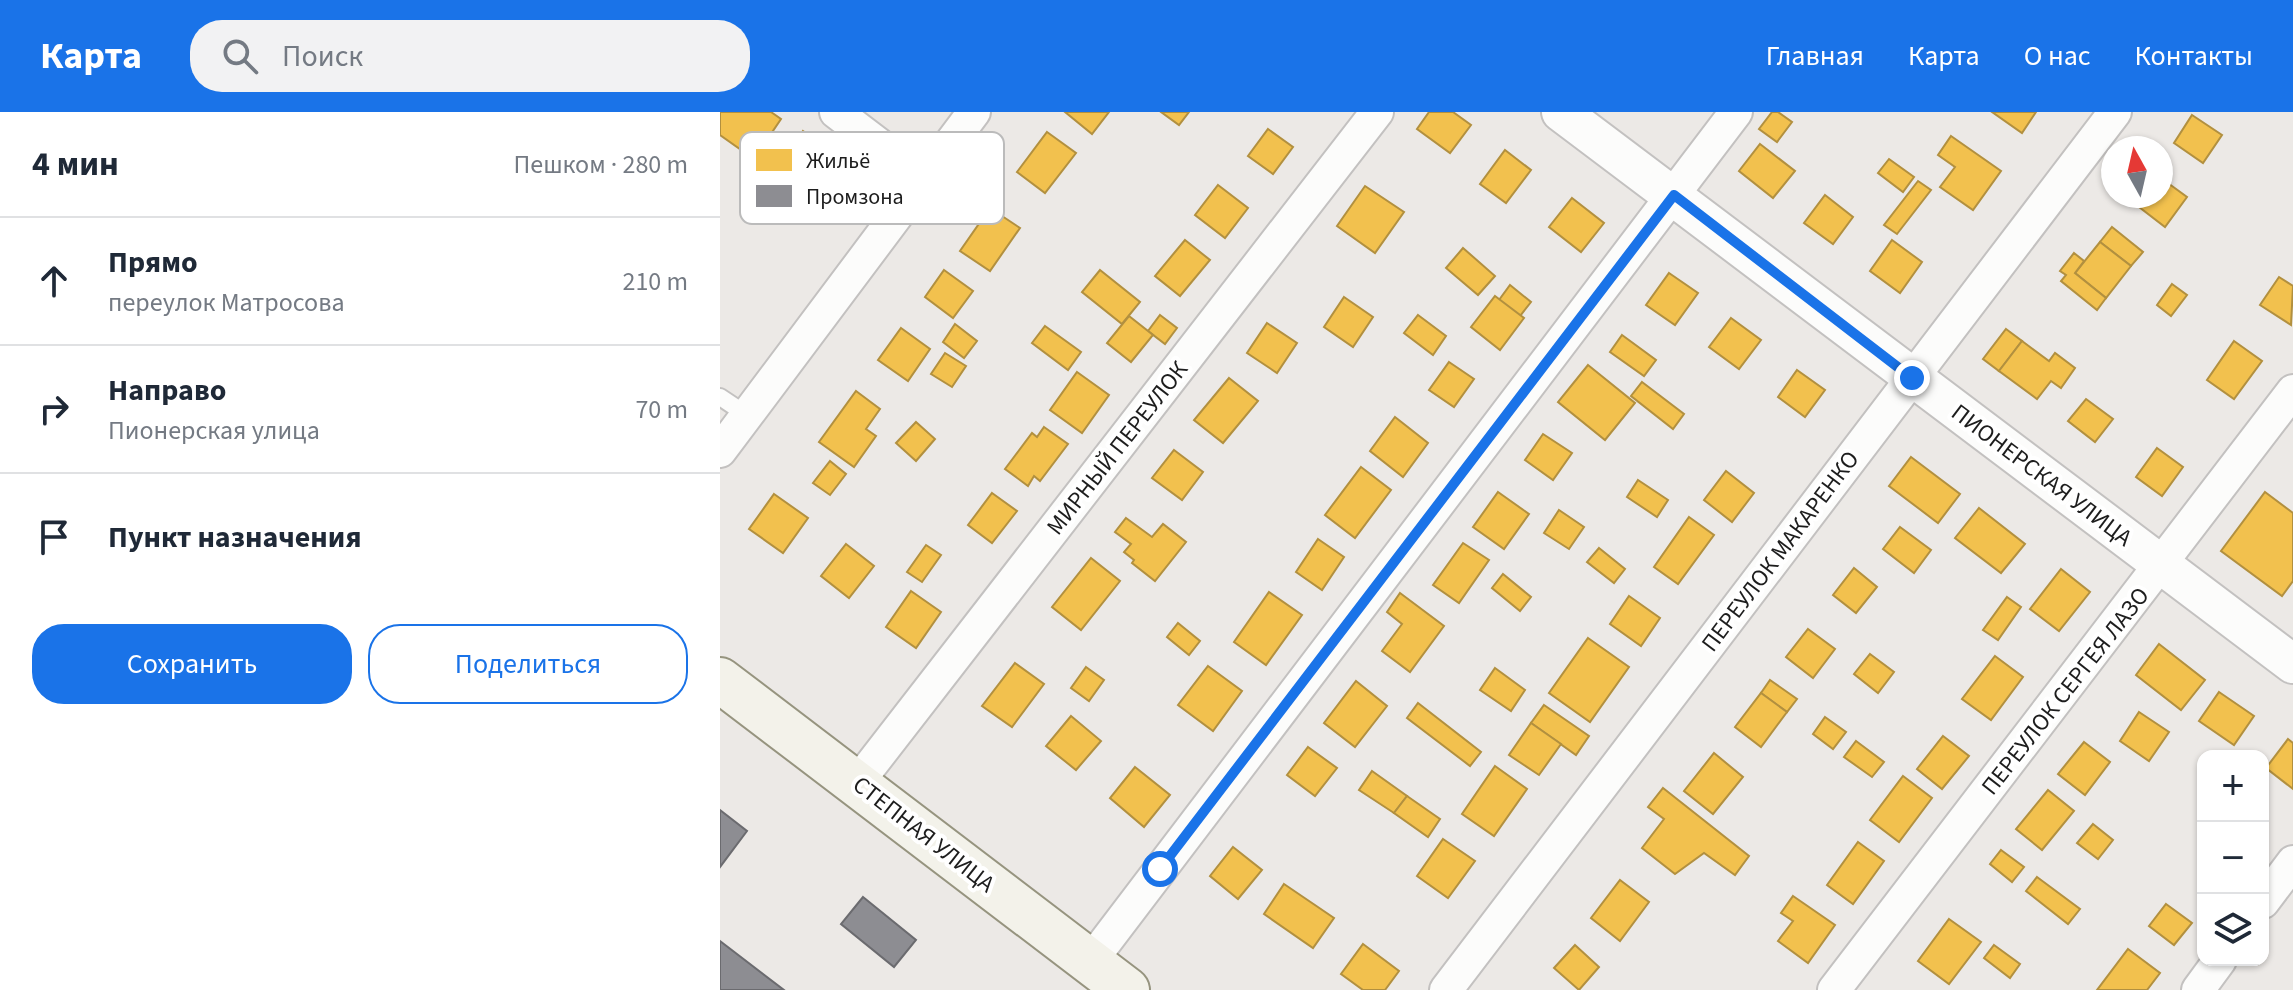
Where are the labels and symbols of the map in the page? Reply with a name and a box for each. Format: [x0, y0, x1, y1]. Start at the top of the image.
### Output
legend [740, 132, 1004, 224]
north arrow [2101, 136, 2173, 208]
text: Жильё [806, 145, 870, 177]
text: Промзона [806, 181, 904, 213]
street label: МИРНЫЙ ПЕРЕУЛОК [1038, 354, 1197, 543]
route end [1894, 360, 1930, 396]
street label: ПИОНЕРСКАЯ УЛИЦА [1944, 396, 2140, 555]
street label: ПЕРЕУЛОК МАКАРЕНКО [1693, 443, 1868, 659]
street label: ПЕРЕУЛОК СЕРГЕЯ ЛАЗО [1973, 580, 2158, 803]
street label: СТЕПНАЯ УЛИЦА [845, 768, 1002, 901]
route start [1142, 851, 1178, 887]

